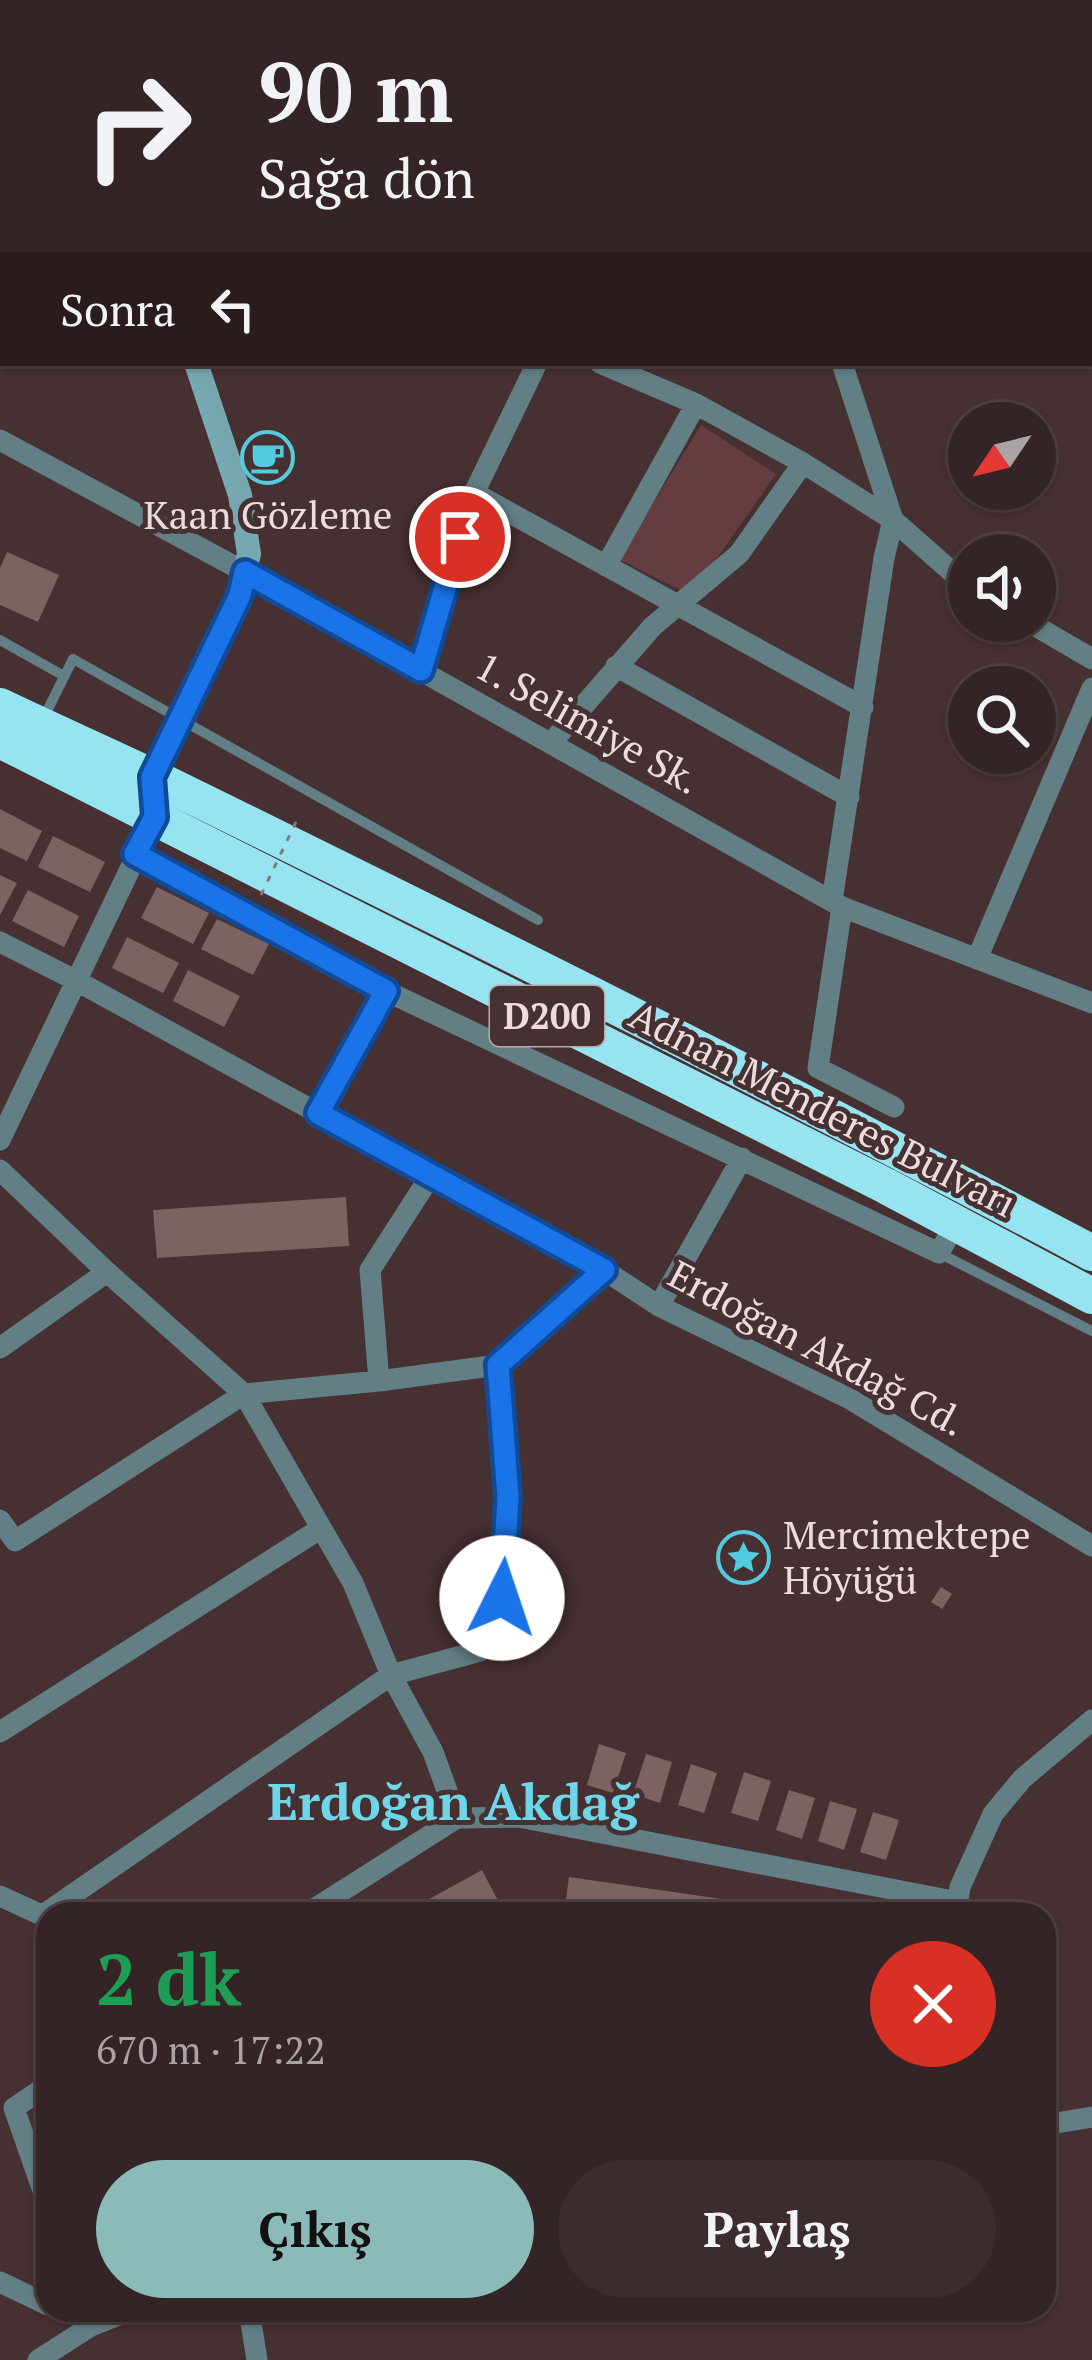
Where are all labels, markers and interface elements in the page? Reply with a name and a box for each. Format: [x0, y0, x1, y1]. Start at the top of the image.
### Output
text: 90 m [258, 35, 453, 146]
icon: right [60, 48, 216, 204]
text: Sağa dön [258, 142, 475, 213]
icon: left [200, 276, 266, 342]
text: Sonra [60, 279, 176, 339]
north arrow [948, 402, 1056, 510]
map controls [948, 402, 1056, 774]
cafe icon: Kaan Gözleme [240, 430, 296, 486]
pin [409, 486, 511, 588]
place label: Kaan Gözleme [144, 488, 392, 540]
icon: arrive [427, 504, 493, 570]
button: sound [948, 534, 1056, 642]
street label: 1. Selimiye Sk. [467, 639, 710, 805]
button: search [948, 666, 1056, 774]
road number: D200 [490, 986, 604, 1046]
street label: Adnan Menderes Bulvarı [621, 988, 1025, 1228]
street label: Erdoğan Akdağ Cd. [660, 1247, 975, 1447]
place label: Mercimektepe Höyüğü [783, 1508, 1031, 1605]
place icon: Mercimektepe Höyüğü [716, 1529, 772, 1585]
position arrow [439, 1535, 565, 1661]
district label: Erdoğan Akdağ [267, 1767, 640, 1835]
text: 2 dk [96, 1930, 241, 2026]
button: close [870, 1941, 996, 2067]
text: 670 m · 17:22 [96, 2023, 326, 2075]
button: Çıkış [96, 2160, 534, 2298]
button: Paylaş [558, 2160, 996, 2298]

